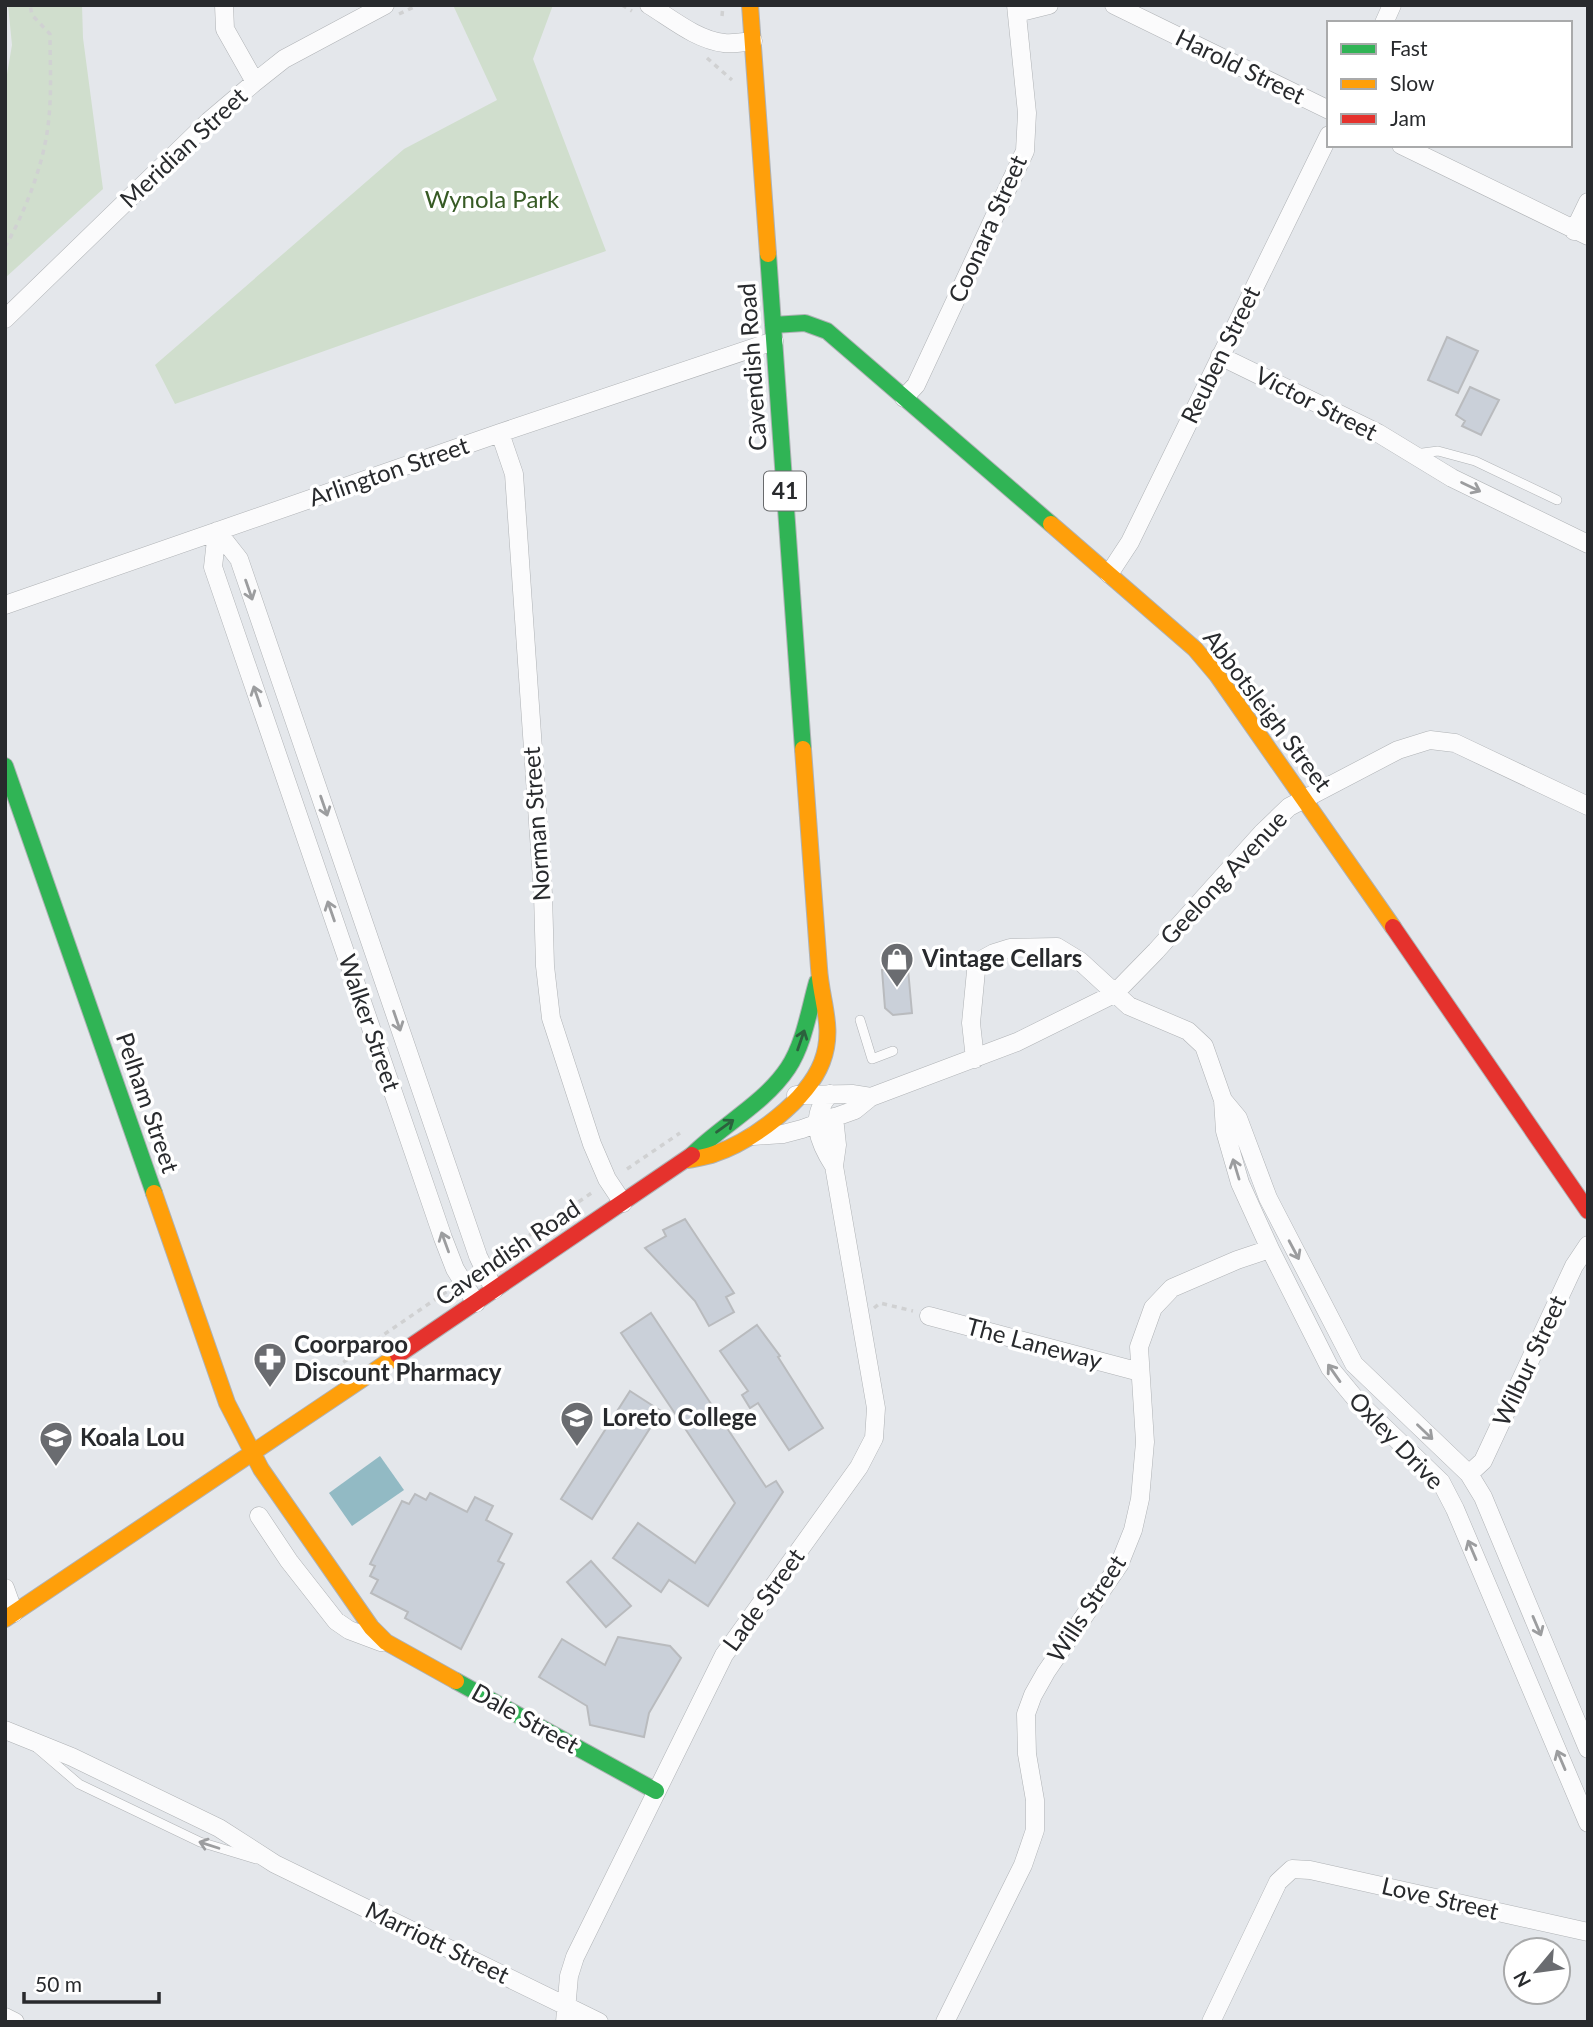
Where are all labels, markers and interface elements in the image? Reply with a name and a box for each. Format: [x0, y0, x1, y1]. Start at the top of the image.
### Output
legend [1327, 21, 1572, 147]
street label: Harold Street [1171, 22, 1310, 110]
text: Fast [1390, 35, 1428, 60]
text: Slow [1390, 70, 1435, 95]
street label: Meridian Street [114, 80, 253, 213]
text: Jam [1390, 105, 1426, 130]
street label: Coonara Street [941, 150, 1032, 307]
park label: Wynola Park [425, 184, 560, 213]
street label: Reuben Street [1174, 281, 1266, 428]
street label: Cavendish Road [731, 282, 772, 452]
street label: Victor Street [1251, 360, 1383, 446]
street label: Arlington Street [305, 430, 473, 511]
road number: 41 [764, 471, 806, 510]
one-way arrow [1460, 481, 1481, 495]
one-way arrow [244, 579, 256, 601]
street label: Abbotsleigh Street [1198, 624, 1339, 797]
one-way arrow [250, 685, 263, 707]
street label: Norman Street [516, 746, 555, 902]
one-way arrow [319, 794, 331, 816]
street label: Geelong Avenue [1153, 804, 1292, 950]
one-way arrow [324, 901, 336, 923]
shop icon: Vintage Cellars [878, 940, 916, 989]
place label: Vintage Cellars [921, 943, 1082, 972]
street label: Walker Street [333, 950, 408, 1095]
one-way arrow [392, 1009, 405, 1031]
street label: Pelham Street [111, 1029, 186, 1177]
one-way arrow [796, 1029, 808, 1051]
one-way arrow [715, 1118, 734, 1133]
one-way arrow [1229, 1158, 1241, 1180]
street label: Cavendish Road [429, 1193, 585, 1311]
one-way arrow [438, 1232, 450, 1254]
one-way arrow [1288, 1239, 1302, 1259]
street label: Wilbur Street [1486, 1290, 1572, 1430]
street label: The Laneway [963, 1311, 1106, 1375]
place label: Coorparoo Discount Pharmacy [294, 1329, 502, 1386]
pharmacy icon: Coorparoo Discount Pharmacy [251, 1340, 289, 1389]
one-way arrow [1327, 1364, 1341, 1383]
street label: Oxley Drive [1344, 1385, 1451, 1495]
school or university icon: Loreto College [558, 1399, 596, 1448]
place label: Loreto College [602, 1402, 757, 1431]
school or university icon: Koala Lou [37, 1419, 75, 1468]
place label: Koala Lou [80, 1422, 185, 1451]
one-way arrow [1416, 1424, 1434, 1440]
one-way arrow [1465, 1540, 1478, 1561]
street label: Lade Street [716, 1542, 810, 1656]
street label: Wills Street [1040, 1549, 1131, 1667]
one-way arrow [1531, 1615, 1544, 1637]
street label: Dale Street [467, 1677, 585, 1759]
one-way arrow [1554, 1749, 1567, 1771]
one-way arrow [199, 1838, 221, 1850]
street label: Love Street [1379, 1870, 1502, 1925]
street label: Marriott Street [361, 1894, 515, 1989]
north arrow [1502, 1936, 1572, 2006]
scale bar [24, 1960, 159, 2004]
text: N [1508, 1968, 1535, 1991]
text: 50 m [35, 1971, 82, 1996]

